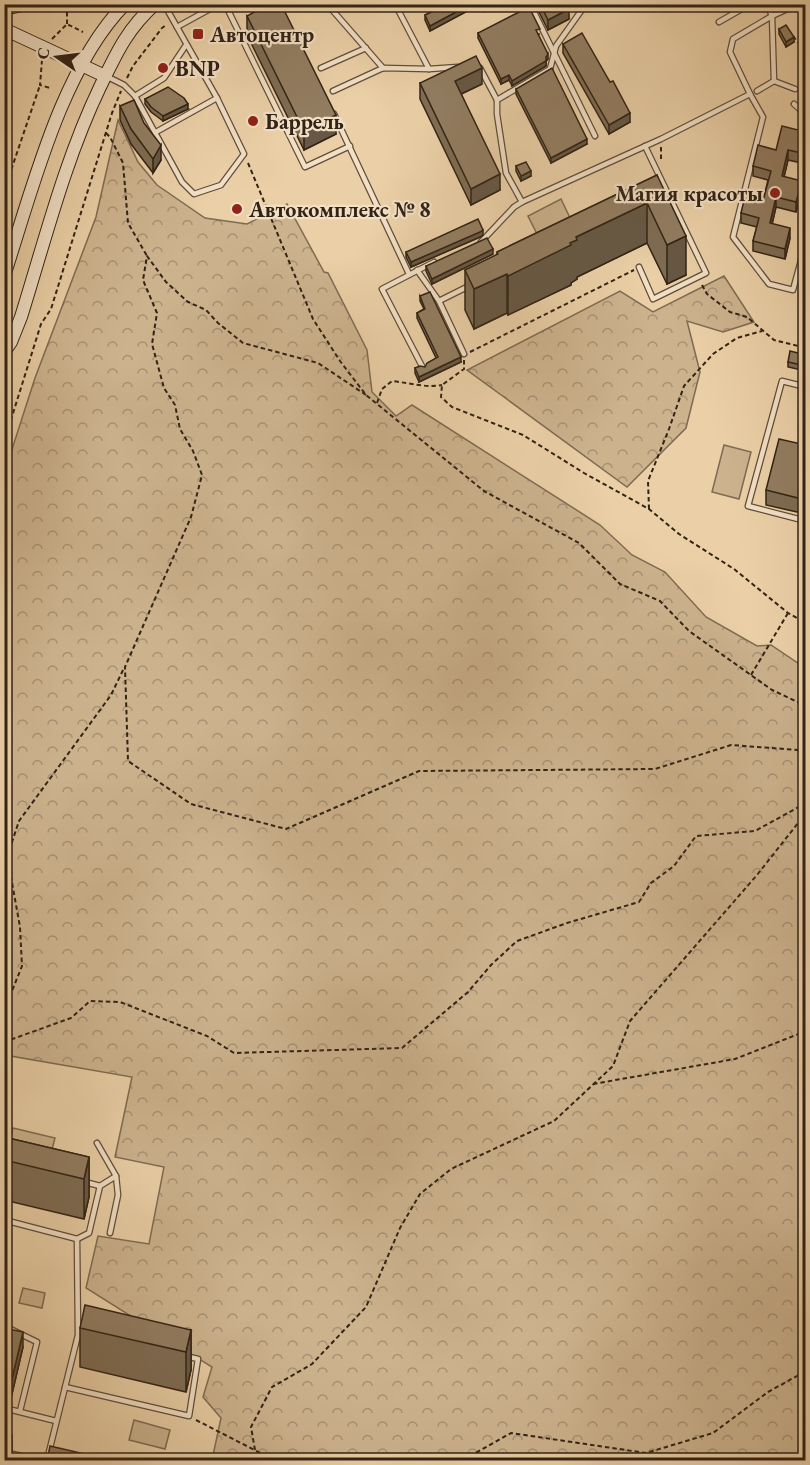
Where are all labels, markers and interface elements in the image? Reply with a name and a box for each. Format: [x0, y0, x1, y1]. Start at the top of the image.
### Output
place label: Автоцентр [209, 20, 314, 49]
north arrow [27, 27, 87, 87]
marker: Автоцентр [191, 27, 205, 41]
text: С [31, 45, 54, 62]
place label: BNP [175, 54, 220, 83]
marker: BNP [156, 61, 170, 75]
place label: Баррель [265, 107, 344, 136]
marker: Баррель [246, 114, 260, 128]
place label: Магия красоты [615, 179, 763, 208]
marker: Магия красоты [768, 186, 782, 200]
place label: Автокомплекс № 8 [248, 195, 431, 224]
marker: Автокомплекс № 8 [230, 202, 244, 216]

